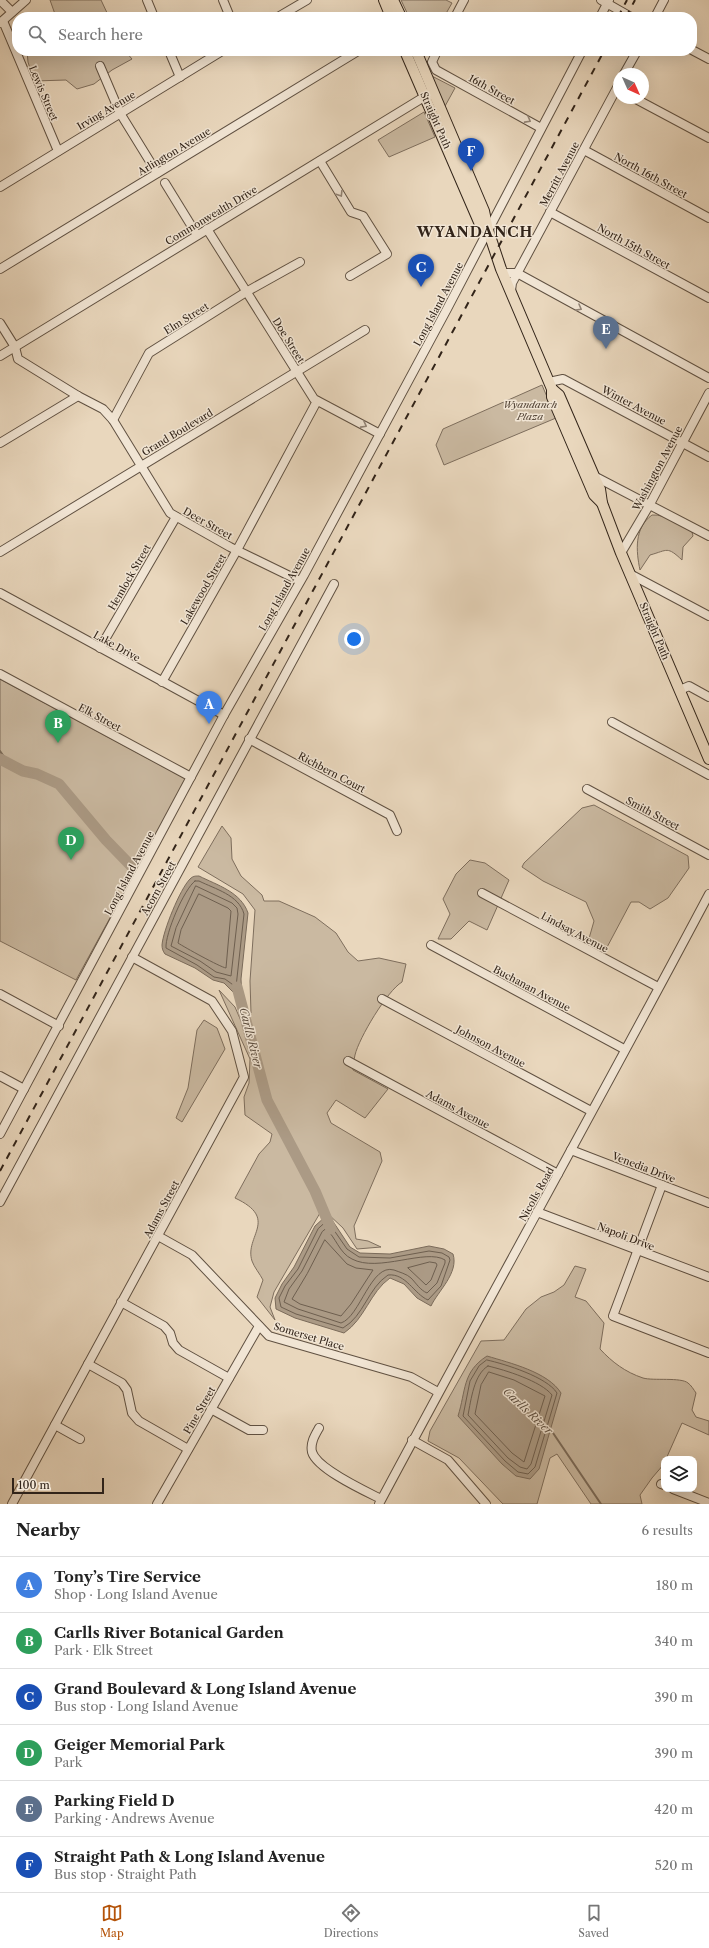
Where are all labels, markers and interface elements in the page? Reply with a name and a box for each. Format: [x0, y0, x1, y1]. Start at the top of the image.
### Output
search box [12, 12, 697, 56]
icon: search [26, 23, 48, 45]
text: Search here [58, 25, 143, 44]
street label: Lewis Street [26, 64, 61, 123]
north arrow [613, 68, 649, 104]
street label: 16th Street [466, 71, 518, 108]
street label: Irving Avenue [75, 88, 138, 133]
street label: Straight Path [417, 90, 454, 152]
one-way arrow [524, 116, 531, 123]
street label: Arlington Avenue [135, 124, 213, 179]
pin: F [458, 138, 484, 171]
street label: Merritt Avenue [537, 139, 582, 209]
street label: North 16th Street [612, 150, 690, 201]
street label: Commonwealth Drive [163, 183, 260, 248]
one-way arrow [335, 190, 343, 197]
street label: North 15th Street [595, 221, 673, 272]
district label: WYANDANCH [416, 223, 533, 241]
pin: C [408, 254, 434, 287]
street label: Long Island Avenue [411, 260, 466, 348]
street label: Elm Street [162, 299, 211, 337]
one-way arrow [575, 303, 582, 310]
street label: Doe Street [270, 315, 308, 366]
pin: E [593, 316, 619, 349]
street label: Winter Avenue [598, 383, 669, 428]
park label: Wyandanch Plaza [503, 398, 557, 423]
street label: Grand Boulevard [139, 406, 215, 459]
one-way arrow [359, 421, 367, 428]
street label: Washington Avenue [629, 423, 685, 514]
street label: Deer Street [181, 505, 235, 543]
street label: Hemlock Street [105, 541, 154, 613]
street label: Long Island Avenue [256, 545, 313, 633]
street label: Lakewood Street [178, 551, 229, 627]
street label: Straight Path [637, 600, 673, 663]
street label: Lake Drive [91, 628, 143, 665]
your location [344, 629, 364, 649]
pin: A [196, 691, 222, 724]
street label: Elk Street [76, 701, 124, 734]
pin: B [45, 710, 71, 743]
street label: Richbern Court [296, 749, 368, 796]
street label: Smith Street [624, 794, 682, 833]
pin: D [58, 827, 84, 860]
street label: Long Island Avenue [102, 829, 157, 917]
street label: Acorn Street [138, 858, 179, 919]
street label: Lindsay Avenue [539, 909, 611, 956]
street label: Buchanan Avenue [491, 963, 573, 1014]
water label: Carlls River [237, 1006, 266, 1071]
street label: Johnson Avenue [452, 1022, 528, 1070]
street label: Adams Avenue [423, 1087, 492, 1132]
street label: Venedia Drive [609, 1149, 678, 1186]
street label: Nicolls Road [516, 1165, 557, 1224]
street label: Adams Street [140, 1178, 182, 1241]
street label: Napoli Drive [595, 1220, 657, 1253]
street label: Somerset Place [272, 1320, 346, 1353]
street label: Pine Street [181, 1384, 218, 1436]
water label: Carlls River [500, 1385, 556, 1438]
map controls [661, 1456, 697, 1492]
button: layers [661, 1456, 697, 1492]
scale bar [12, 1476, 104, 1495]
text: 100 m [18, 1478, 50, 1492]
text: Nearby [16, 1520, 80, 1540]
text: 6 results [642, 1522, 693, 1538]
text: Tony’s Tire Service [54, 1567, 201, 1586]
text: A [24, 1577, 34, 1593]
text: 180 m [656, 1577, 693, 1593]
text: Shop · Long Island Avenue [54, 1586, 218, 1602]
text: Carlls River Botanical Garden [54, 1623, 284, 1642]
text: B [24, 1633, 34, 1649]
text: 340 m [655, 1633, 693, 1649]
text: Park · Elk Street [54, 1642, 153, 1658]
text: Grand Boulevard & Long Island Avenue [54, 1679, 356, 1698]
text: C [24, 1689, 34, 1705]
text: 390 m [654, 1689, 693, 1705]
text: Bus stop · Long Island Avenue [54, 1698, 238, 1714]
text: Geiger Memorial Park [54, 1735, 225, 1754]
text: D [23, 1745, 35, 1761]
text: 390 m [654, 1745, 693, 1761]
text: Park [54, 1754, 82, 1770]
text: Parking Field D [54, 1791, 174, 1810]
text: E [24, 1801, 34, 1817]
text: 420 m [654, 1801, 693, 1817]
text: Parking · Andrews Avenue [54, 1810, 215, 1826]
text: Straight Path & Long Island Avenue [54, 1847, 325, 1866]
text: F [25, 1857, 33, 1873]
text: 520 m [655, 1857, 693, 1873]
text: Bus stop · Straight Path [54, 1866, 197, 1882]
tab: Map [100, 1902, 124, 1940]
tab: Directions [324, 1902, 378, 1940]
tab: Saved [578, 1902, 609, 1940]

